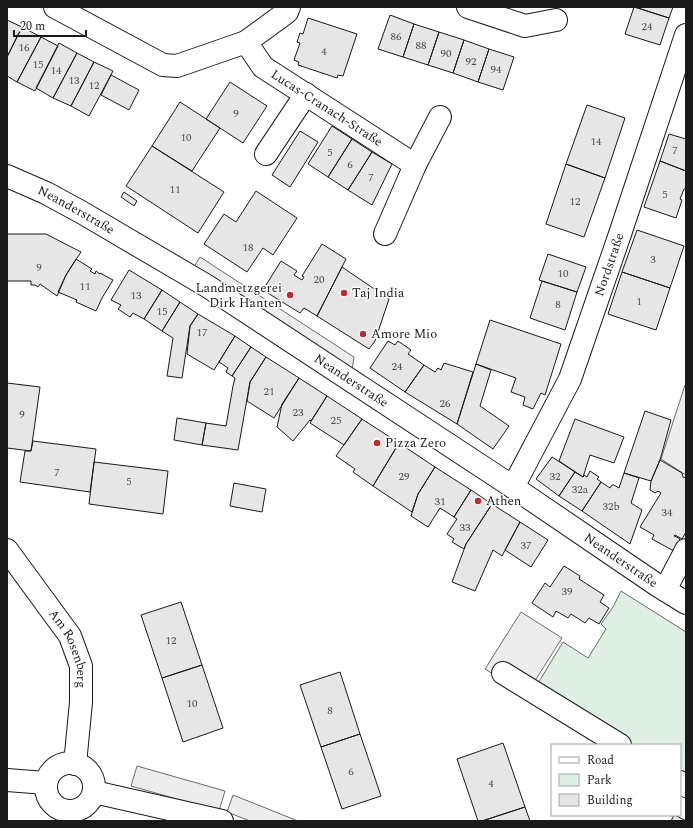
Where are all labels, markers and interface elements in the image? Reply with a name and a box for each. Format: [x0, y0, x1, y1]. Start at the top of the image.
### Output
scale bar [14, 12, 86, 38]
text: 20 m [20, 17, 45, 36]
house number: 24 [642, 18, 653, 35]
house number: 86 [391, 28, 402, 45]
house number: 88 [416, 37, 427, 54]
house number: 16 [19, 39, 30, 56]
house number: 4 [321, 43, 327, 60]
house number: 90 [441, 45, 452, 62]
house number: 92 [466, 53, 477, 70]
house number: 15 [33, 56, 44, 73]
house number: 94 [491, 61, 502, 78]
house number: 14 [51, 62, 62, 79]
street label: Lucas-Cranach-Straße [267, 64, 387, 152]
house number: 13 [69, 72, 80, 89]
house number: 12 [89, 77, 100, 94]
house number: 9 [233, 105, 239, 122]
house number: 10 [181, 129, 192, 146]
house number: 14 [591, 133, 602, 150]
house number: 7 [672, 142, 678, 159]
house number: 5 [327, 144, 333, 161]
house number: 6 [347, 156, 353, 173]
house number: 7 [368, 169, 374, 186]
street label: Neanderstraße [34, 181, 118, 240]
house number: 11 [170, 181, 181, 198]
house number: 5 [662, 186, 668, 203]
house number: 12 [570, 193, 581, 210]
street label: Nordstraße [589, 230, 630, 299]
house number: 18 [243, 239, 254, 256]
house number: 3 [650, 251, 656, 268]
house number: 9 [36, 259, 42, 276]
house number: 10 [558, 265, 569, 282]
house number: 20 [314, 271, 325, 288]
house number: 11 [80, 278, 91, 295]
place label: Landmetzgerei Dirk Hanten [195, 278, 282, 313]
place label: Taj India [352, 283, 405, 303]
house number: 13 [131, 287, 142, 304]
marker: Taj India [339, 288, 349, 298]
marker: Landmetzgerei Dirk Hanten [285, 290, 295, 300]
house number: 1 [636, 293, 642, 310]
house number: 8 [555, 296, 561, 313]
house number: 15 [157, 303, 168, 320]
house number: 17 [197, 324, 208, 341]
place label: Amore Mio [371, 324, 437, 344]
marker: Amore Mio [358, 329, 368, 339]
street label: Neanderstraße [310, 349, 392, 413]
house number: 24 [392, 358, 403, 375]
house number: 21 [264, 383, 275, 400]
house number: 26 [440, 395, 451, 412]
house number: 23 [293, 404, 304, 421]
house number: 9 [19, 406, 25, 423]
house number: 25 [331, 412, 342, 429]
place label: Pizza Zero [385, 433, 446, 453]
marker: Pizza Zero [372, 438, 382, 448]
house number: 7 [54, 464, 60, 481]
house number: 29 [399, 468, 410, 485]
house number: 32 [550, 468, 561, 485]
house number: 5 [126, 473, 132, 490]
house number: 32a [572, 481, 589, 498]
place label: Athen [486, 491, 522, 511]
house number: 31 [435, 493, 446, 510]
marker: Athen [473, 496, 483, 506]
house number: 32b [602, 498, 620, 515]
house number: 34 [662, 504, 673, 521]
house number: 33 [460, 519, 471, 536]
street label: Neanderstraße [580, 528, 662, 593]
house number: 37 [521, 537, 532, 554]
house number: 39 [562, 583, 573, 600]
street label: Am Rosenberg [44, 605, 92, 688]
house number: 12 [166, 632, 177, 649]
house number: 10 [187, 695, 198, 712]
house number: 8 [327, 702, 333, 719]
legend [551, 744, 681, 816]
text: Road [587, 751, 614, 770]
house number: 6 [348, 763, 354, 780]
text: Park [587, 771, 612, 790]
house number: 4 [488, 775, 494, 792]
text: Building [587, 791, 633, 810]

